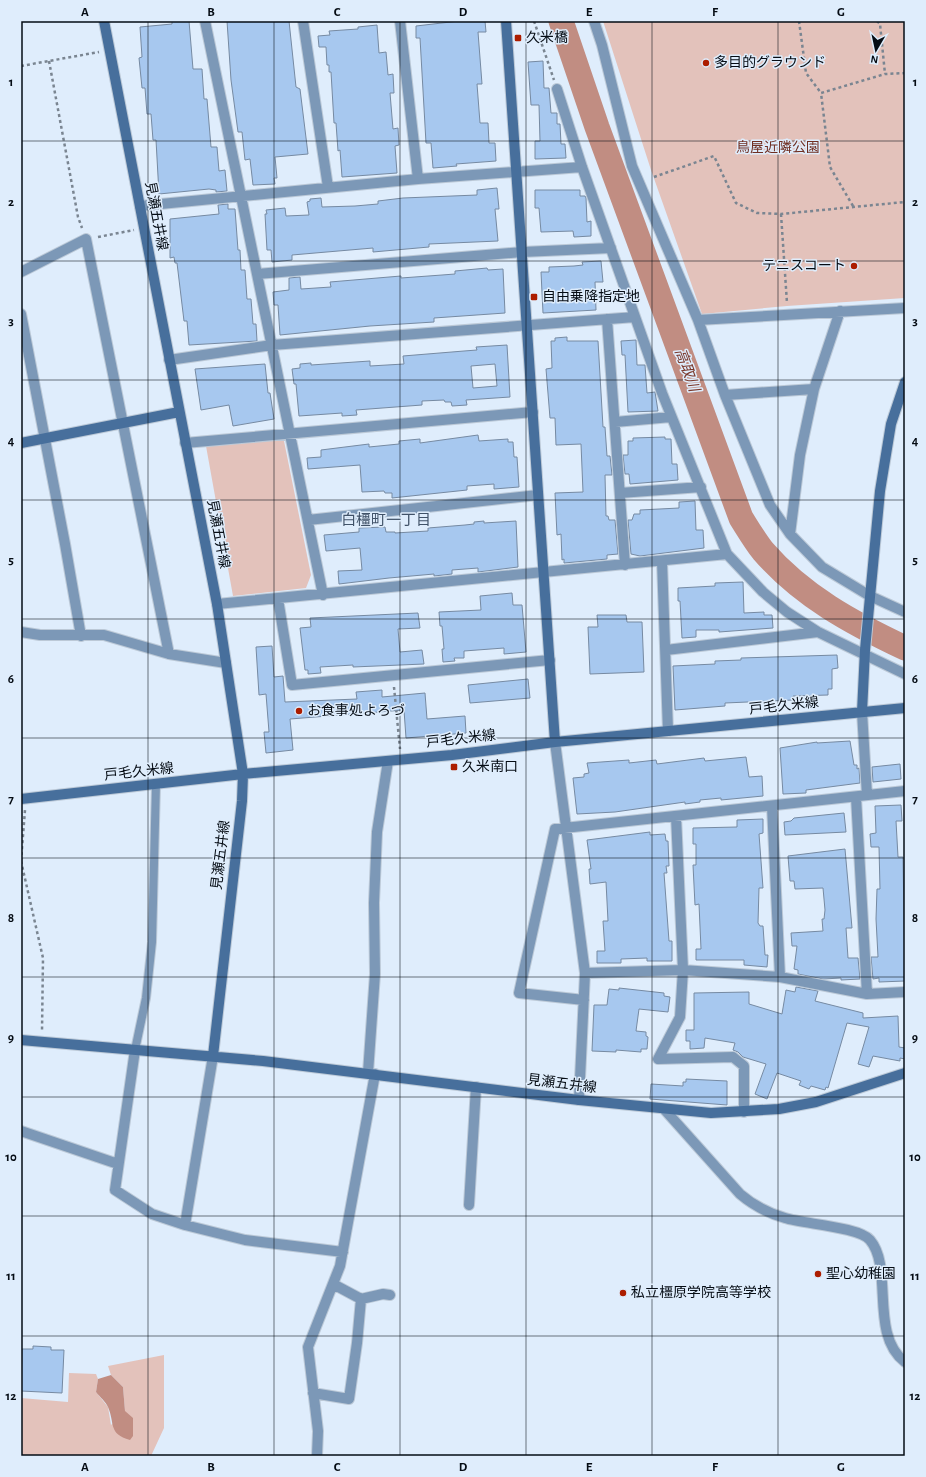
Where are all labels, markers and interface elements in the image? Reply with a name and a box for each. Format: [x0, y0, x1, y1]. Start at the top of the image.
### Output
text: A [81, 6, 89, 19]
text: B [207, 6, 215, 19]
text: C [334, 6, 341, 19]
text: D [459, 6, 468, 19]
text: E [586, 6, 593, 19]
text: F [712, 6, 719, 19]
text: G [837, 6, 845, 19]
place label: 久米橋 [526, 30, 568, 45]
north arrow [856, 30, 896, 70]
marker: 久米橋 [513, 33, 523, 43]
text: N [870, 53, 879, 65]
place label: 多目的グラウンド [714, 54, 826, 70]
marker: 多目的グラウンド [701, 58, 711, 68]
text: 1 [9, 76, 13, 89]
text: 1 [913, 76, 917, 89]
park label: 鳥屋近隣公園 [736, 140, 820, 155]
street label: 見瀬五井線 [142, 180, 172, 252]
text: 2 [8, 196, 14, 209]
text: 2 [912, 196, 918, 209]
place label: テニスコート [762, 259, 846, 273]
marker: テニスコート [849, 261, 859, 271]
place label: 自由乗降指定地 [542, 288, 640, 304]
marker: 自由乗降指定地 [529, 292, 539, 302]
text: 3 [8, 315, 14, 328]
text: 3 [912, 315, 918, 328]
water label: 高取川 [672, 346, 703, 396]
text: 4 [8, 435, 15, 448]
text: 4 [912, 435, 919, 448]
street label: 見瀬五井線 [204, 498, 234, 570]
district label: 白橿町一丁目 [341, 512, 431, 528]
text: 5 [8, 554, 14, 567]
text: 5 [912, 554, 918, 567]
text: 6 [8, 673, 14, 686]
text: 6 [912, 673, 918, 686]
street label: 戸毛久米線 [748, 694, 820, 717]
place label: お食事処よろづ [307, 703, 405, 718]
marker: お食事処よろづ [294, 706, 304, 716]
street label: 戸毛久米線 [425, 727, 497, 750]
place label: 久米南口 [462, 759, 518, 774]
street label: 戸毛久米線 [103, 760, 175, 783]
marker: 久米南口 [449, 762, 459, 772]
text: 7 [8, 793, 14, 806]
text: 7 [912, 793, 918, 806]
street label: 見瀬五井線 [208, 819, 232, 891]
text: 8 [8, 912, 14, 925]
text: 8 [912, 912, 918, 925]
text: 9 [8, 1032, 14, 1045]
text: 9 [912, 1032, 918, 1045]
street label: 見瀬五井線 [526, 1071, 598, 1095]
text: 10 [5, 1151, 17, 1164]
text: 10 [909, 1151, 921, 1164]
place label: 聖心幼稚園 [826, 1266, 896, 1281]
marker: 聖心幼稚園 [813, 1269, 823, 1279]
text: 11 [6, 1270, 16, 1283]
text: 11 [910, 1270, 920, 1283]
place label: 私立橿原学院高等学校 [631, 1284, 771, 1300]
marker: 私立橿原学院高等学校 [618, 1288, 628, 1298]
text: 12 [6, 1390, 16, 1403]
text: 12 [910, 1390, 920, 1403]
text: A [81, 1461, 89, 1474]
text: B [207, 1461, 215, 1474]
text: C [334, 1461, 341, 1474]
text: D [459, 1461, 468, 1474]
text: E [586, 1461, 593, 1474]
text: F [712, 1461, 719, 1474]
text: G [837, 1461, 845, 1474]

